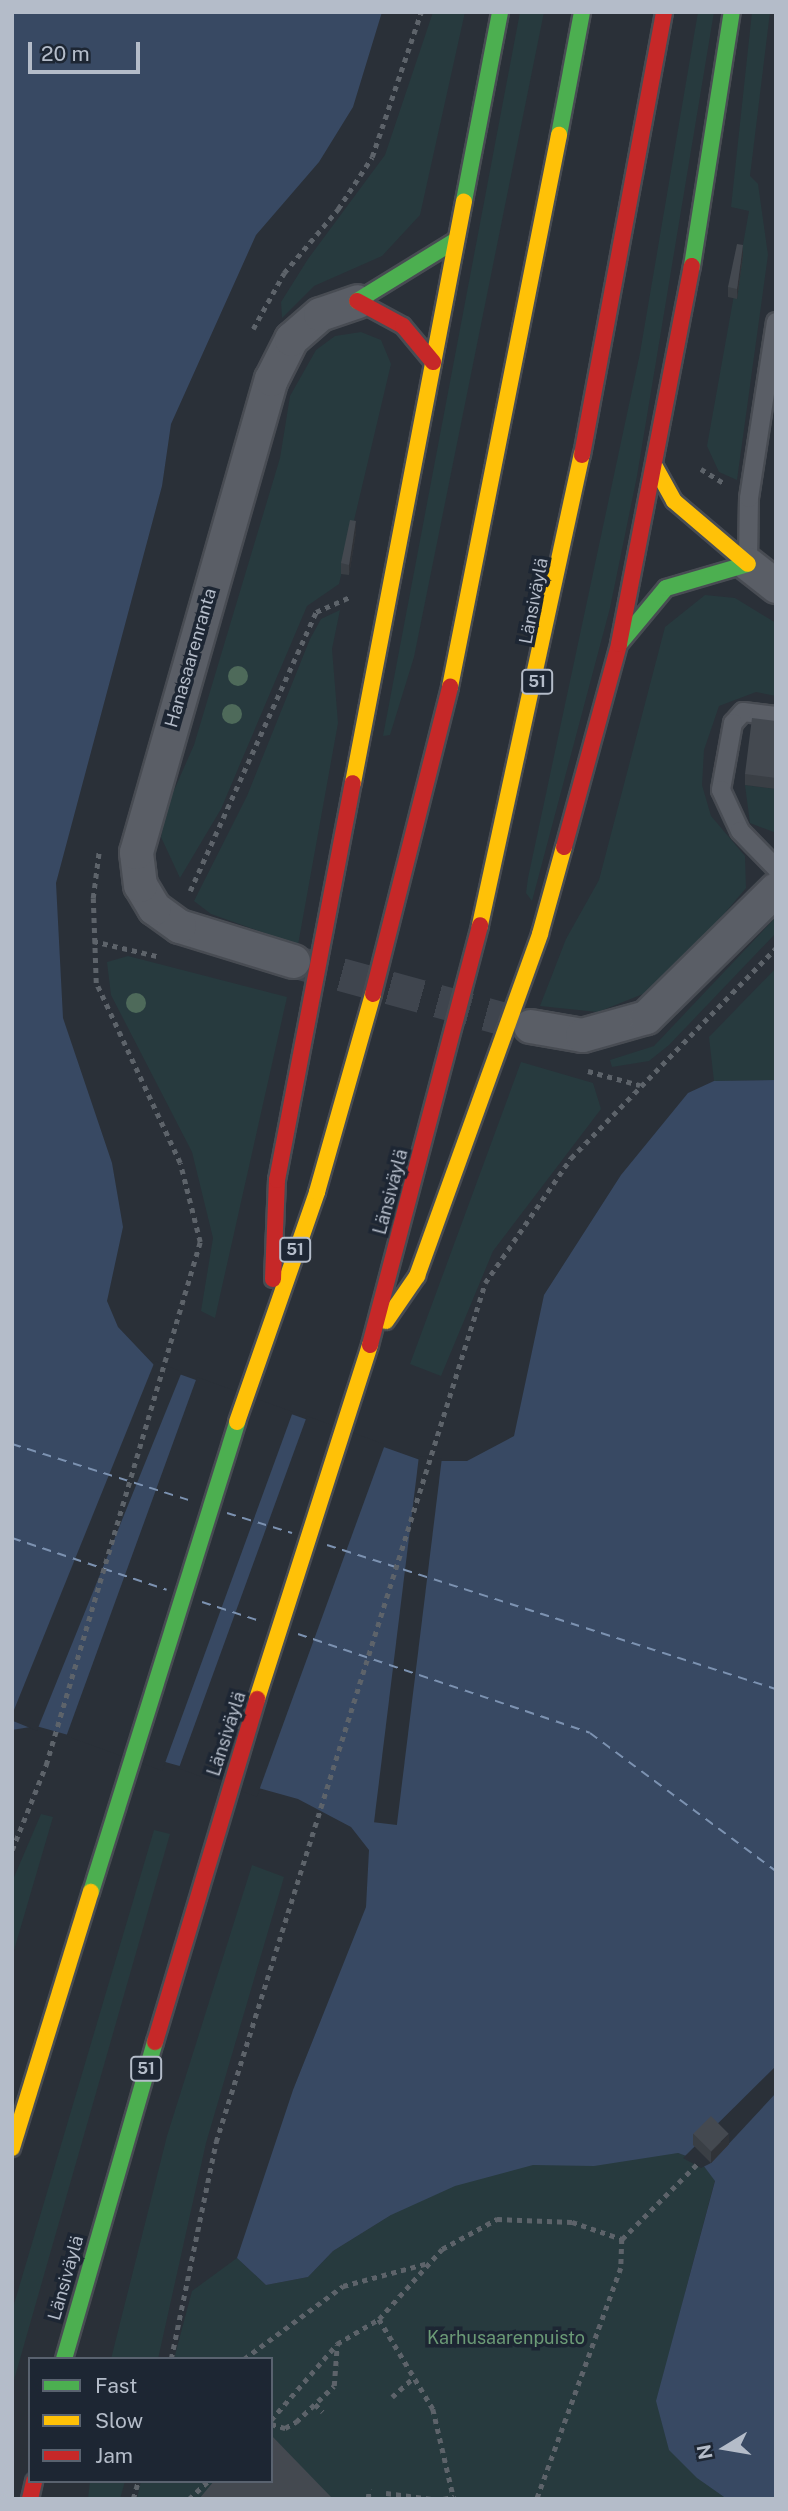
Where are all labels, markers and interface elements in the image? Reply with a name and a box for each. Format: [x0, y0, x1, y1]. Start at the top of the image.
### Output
scale bar [32, 28, 144, 72]
text: 20 m [41, 41, 90, 66]
street label: Länsiväylä [515, 556, 553, 646]
street label: Hanasaarenranta [161, 586, 221, 730]
road number: 51 [520, 670, 554, 694]
street label: Länsiväylä [369, 1147, 413, 1237]
road number: 51 [278, 1238, 312, 1262]
street label: Länsiväylä [203, 1689, 251, 1779]
road number: 51 [128, 2056, 164, 2082]
street label: Länsiväylä [44, 2233, 88, 2323]
park label: Karhusaarenpuisto [427, 2327, 585, 2349]
legend [28, 2357, 273, 2483]
text: Fast [95, 2373, 137, 2398]
text: Slow [95, 2408, 143, 2433]
north arrow [690, 2413, 760, 2483]
text: Jam [95, 2443, 133, 2468]
text: N [692, 2443, 717, 2461]

